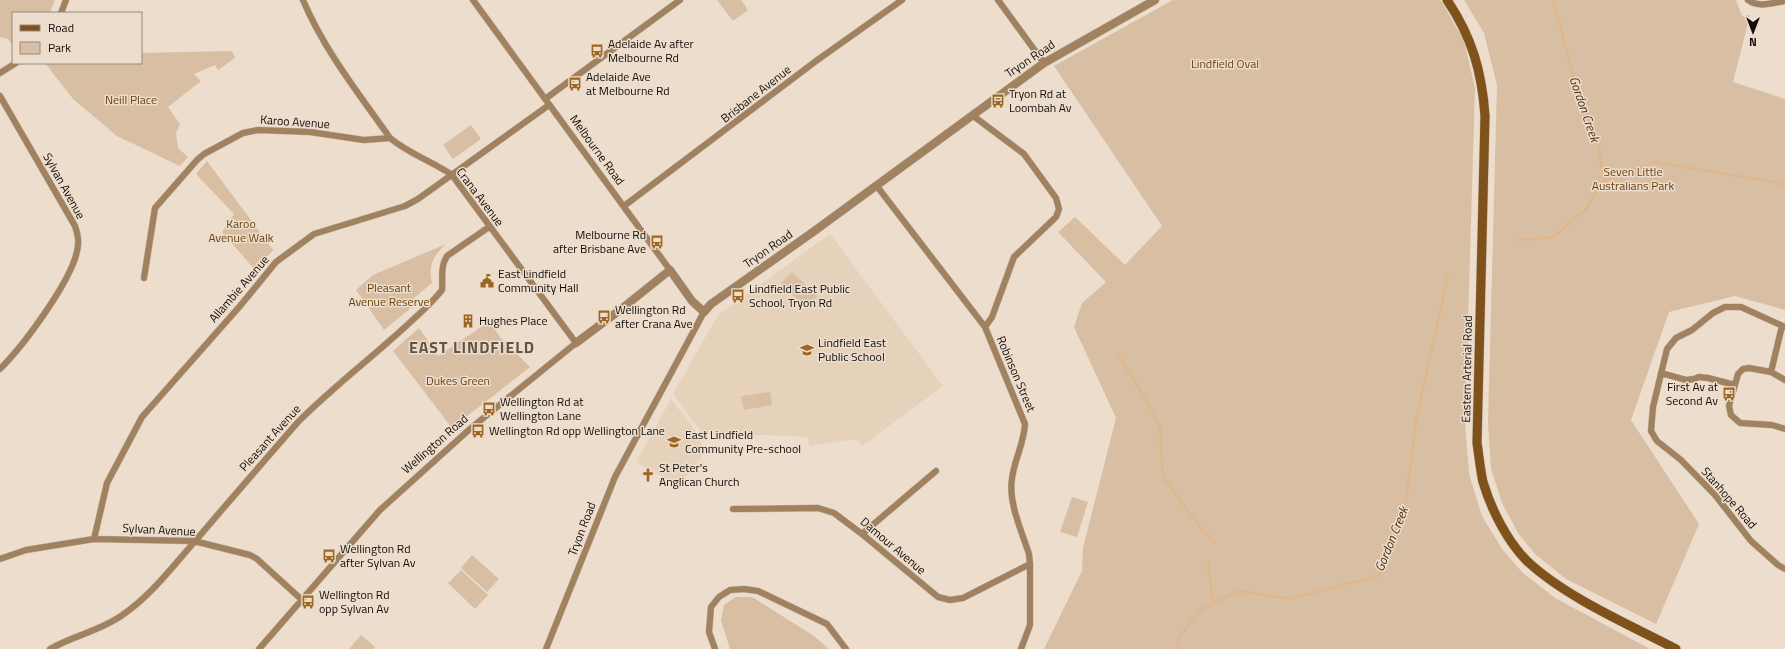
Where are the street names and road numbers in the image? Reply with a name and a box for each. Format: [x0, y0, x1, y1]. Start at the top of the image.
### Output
street label: Tryon Road [1001, 35, 1058, 82]
street label: Brisbane Avenue [716, 60, 795, 127]
street label: Karoo Avenue [260, 110, 330, 133]
street label: Melbourne Road [565, 110, 630, 189]
street label: Sylvan Avenue [38, 149, 91, 222]
street label: Crana Avenue [452, 163, 509, 230]
street label: Tryon Road [739, 225, 796, 273]
street label: Allambie Avenue [204, 251, 273, 327]
street label: Eastern Arterial Road [1456, 315, 1477, 423]
street label: Robinson Street [992, 333, 1041, 415]
street label: Pleasant Avenue [234, 400, 305, 475]
street label: Wellington Road [397, 409, 472, 478]
street label: Stanhope Road [1697, 462, 1762, 533]
street label: Tryon Road [563, 499, 601, 559]
street label: Damour Avenue [856, 512, 930, 579]
street label: Sylvan Avenue [122, 518, 196, 541]

